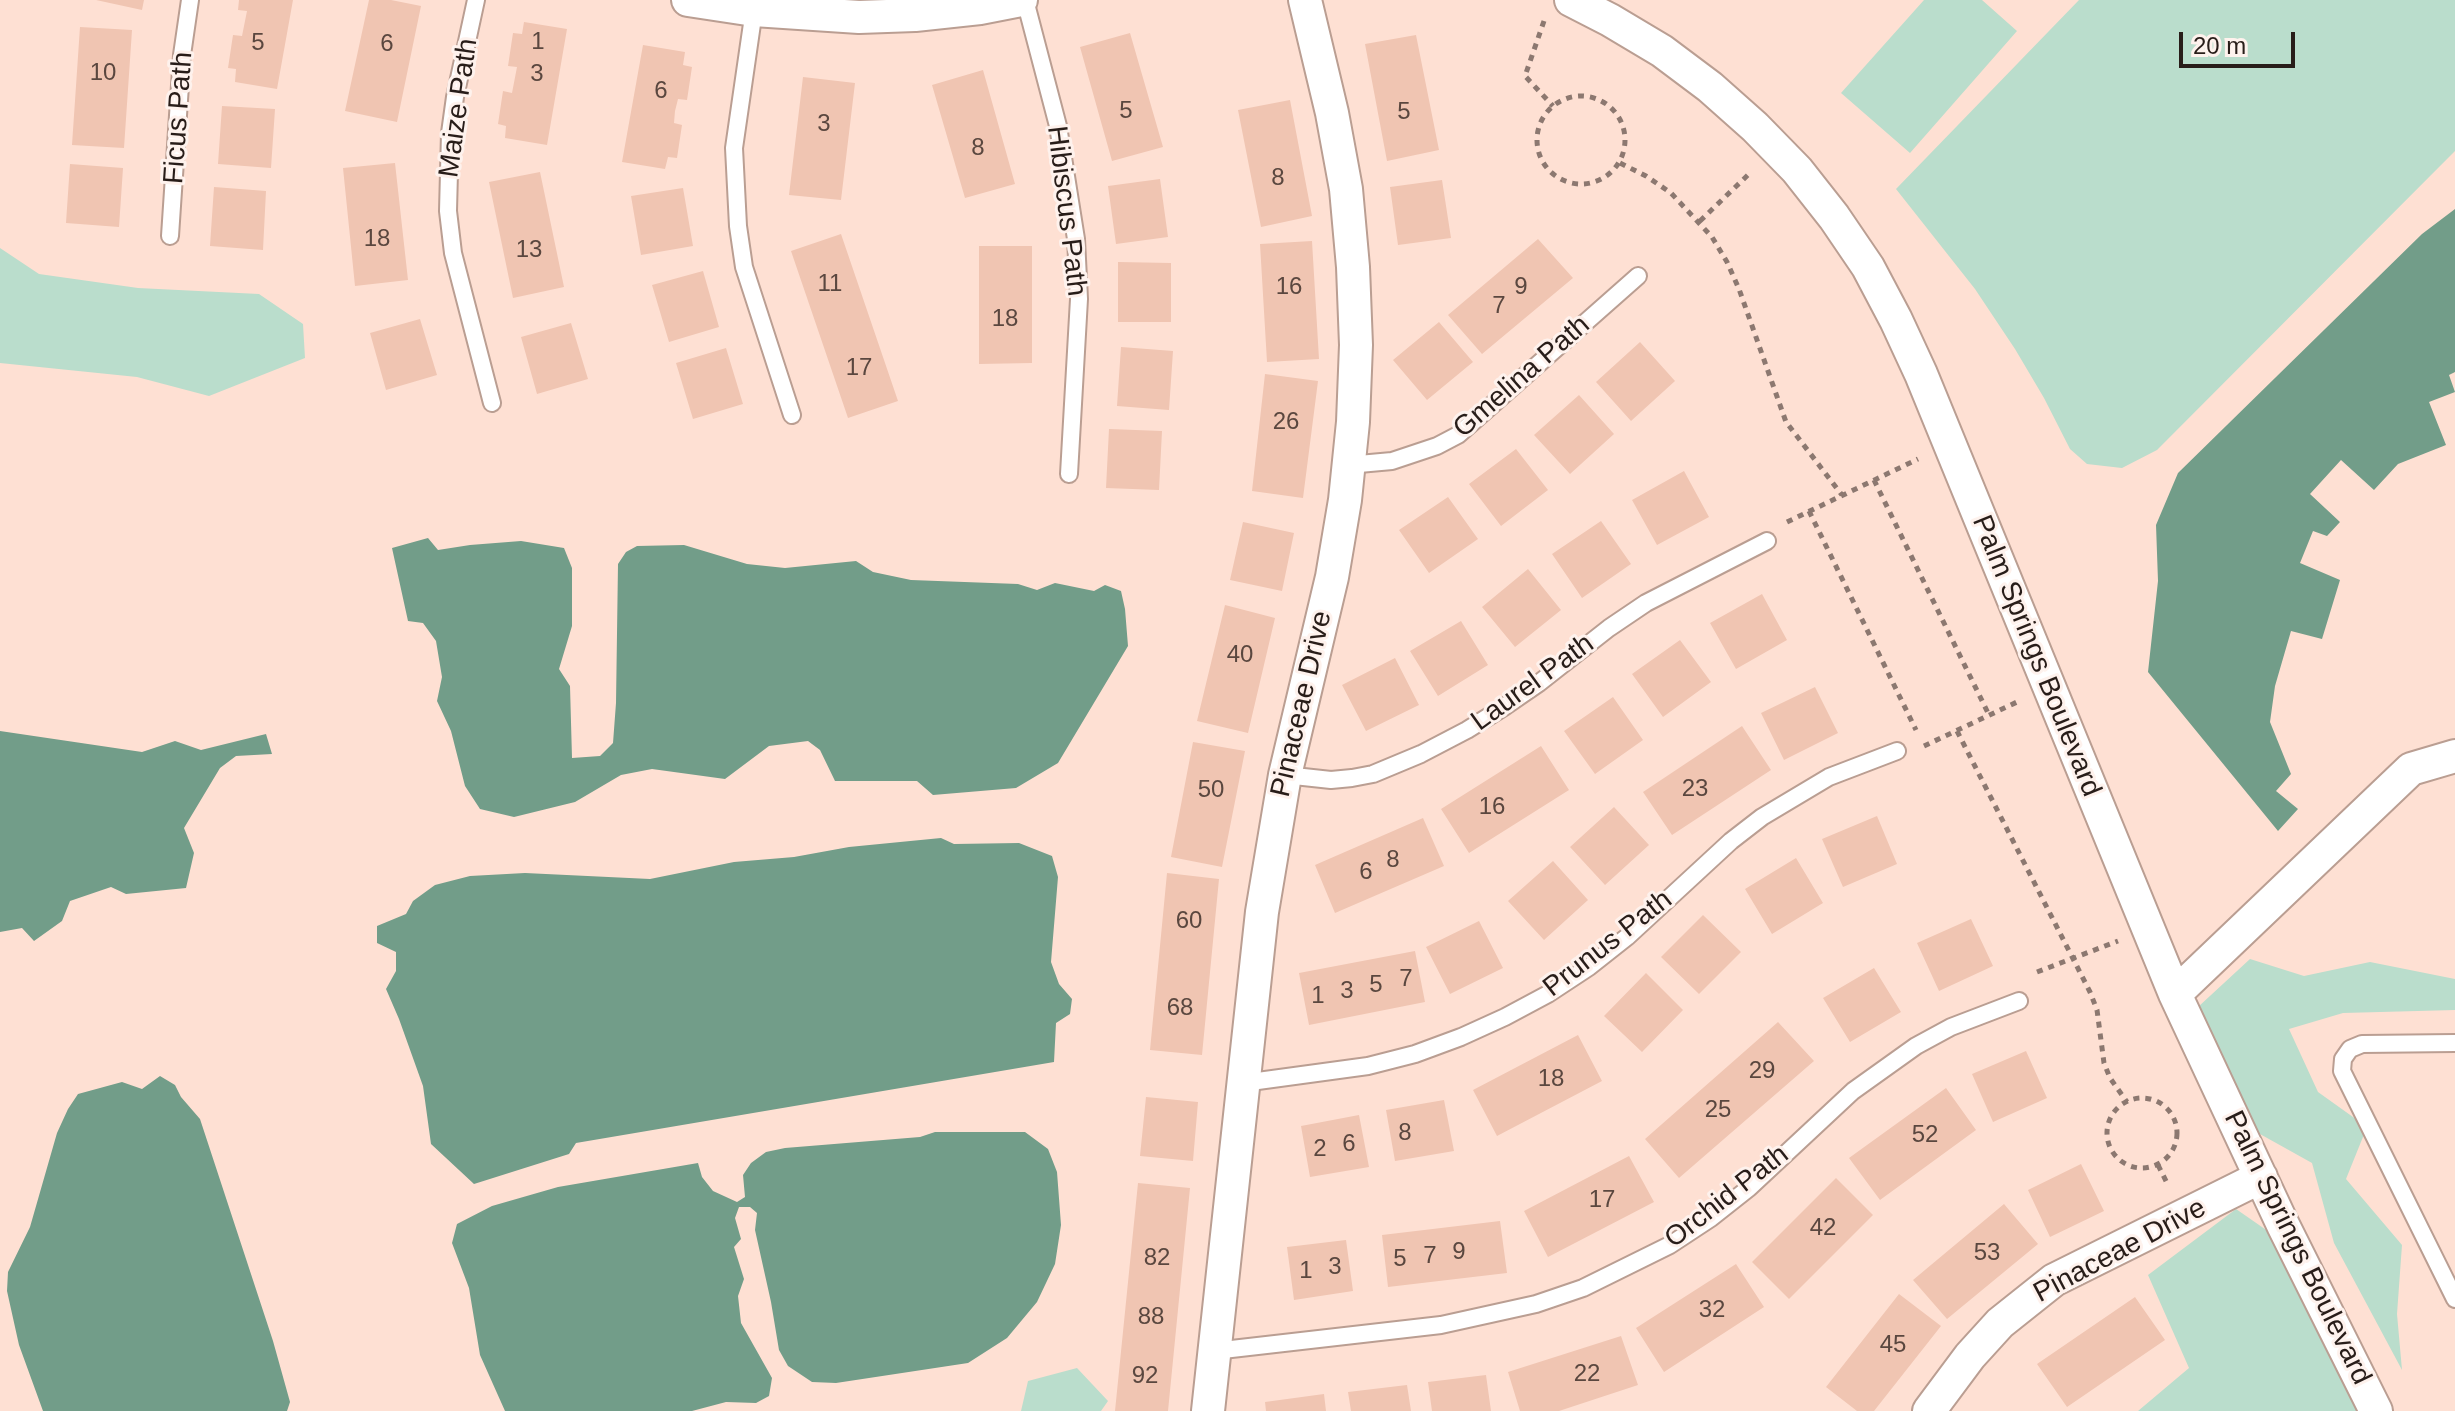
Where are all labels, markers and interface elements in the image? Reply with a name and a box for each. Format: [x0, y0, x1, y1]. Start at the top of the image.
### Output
scale bar [2183, 16, 2299, 66]
house number: 1 [531, 28, 545, 56]
house number: 5 [251, 29, 265, 57]
house number: 6 [380, 30, 394, 58]
text: 20 m [2193, 32, 2246, 59]
street label: Maize Path [433, 36, 485, 180]
street label: Ficus Path [158, 51, 200, 185]
house number: 10 [90, 59, 116, 87]
house number: 3 [530, 60, 544, 88]
house number: 6 [654, 77, 668, 105]
house number: 5 [1119, 97, 1133, 125]
house number: 5 [1397, 98, 1411, 126]
house number: 3 [817, 110, 831, 138]
street label: Hibiscus Path [1039, 124, 1093, 298]
house number: 8 [971, 134, 985, 162]
house number: 8 [1271, 164, 1285, 192]
house number: 18 [364, 225, 390, 253]
house number: 13 [516, 236, 542, 264]
house number: 11 [818, 270, 842, 298]
house number: 16 [1276, 273, 1302, 301]
house number: 9 [1514, 273, 1528, 301]
house number: 7 [1492, 292, 1506, 320]
house number: 18 [992, 305, 1018, 333]
street label: Gmelina Path [1447, 309, 1597, 445]
house number: 17 [846, 354, 872, 382]
house number: 26 [1273, 408, 1299, 436]
street label: Palm Springs Boulevard [1964, 510, 2108, 802]
street label: Pinaceae Drive [1264, 608, 1340, 800]
street label: Laurel Path [1465, 627, 1601, 739]
house number: 40 [1227, 641, 1253, 669]
house number: 23 [1682, 775, 1708, 803]
house number: 50 [1198, 776, 1224, 804]
house number: 16 [1479, 793, 1505, 821]
house number: 8 [1386, 846, 1400, 874]
house number: 6 [1359, 858, 1373, 886]
street label: Prunus Path [1537, 883, 1679, 1005]
house number: 60 [1176, 907, 1202, 935]
house number: 7 [1399, 965, 1413, 993]
house number: 5 [1369, 971, 1383, 999]
house number: 3 [1340, 977, 1354, 1005]
house number: 1 [1311, 982, 1325, 1010]
house number: 68 [1167, 994, 1193, 1022]
house number: 29 [1749, 1057, 1775, 1085]
house number: 18 [1538, 1065, 1564, 1093]
house number: 25 [1705, 1096, 1731, 1124]
street label: Palm Springs Boulevard [2216, 1106, 2378, 1390]
house number: 8 [1398, 1119, 1412, 1147]
house number: 52 [1912, 1121, 1938, 1149]
house number: 6 [1342, 1130, 1356, 1158]
house number: 2 [1313, 1135, 1327, 1163]
street label: Orchid Path [1658, 1138, 1796, 1256]
house number: 17 [1589, 1186, 1615, 1214]
street label: Pinaceae Drive [2028, 1192, 2212, 1310]
house number: 42 [1810, 1214, 1836, 1242]
house number: 9 [1452, 1238, 1466, 1266]
house number: 53 [1974, 1239, 2000, 1267]
house number: 7 [1423, 1242, 1437, 1270]
house number: 82 [1144, 1244, 1170, 1272]
house number: 5 [1393, 1245, 1407, 1273]
house number: 3 [1328, 1253, 1342, 1281]
house number: 1 [1299, 1257, 1313, 1285]
house number: 32 [1699, 1296, 1725, 1324]
house number: 88 [1138, 1303, 1164, 1331]
house number: 45 [1880, 1331, 1906, 1359]
house number: 22 [1574, 1360, 1600, 1388]
house number: 92 [1132, 1362, 1158, 1390]

